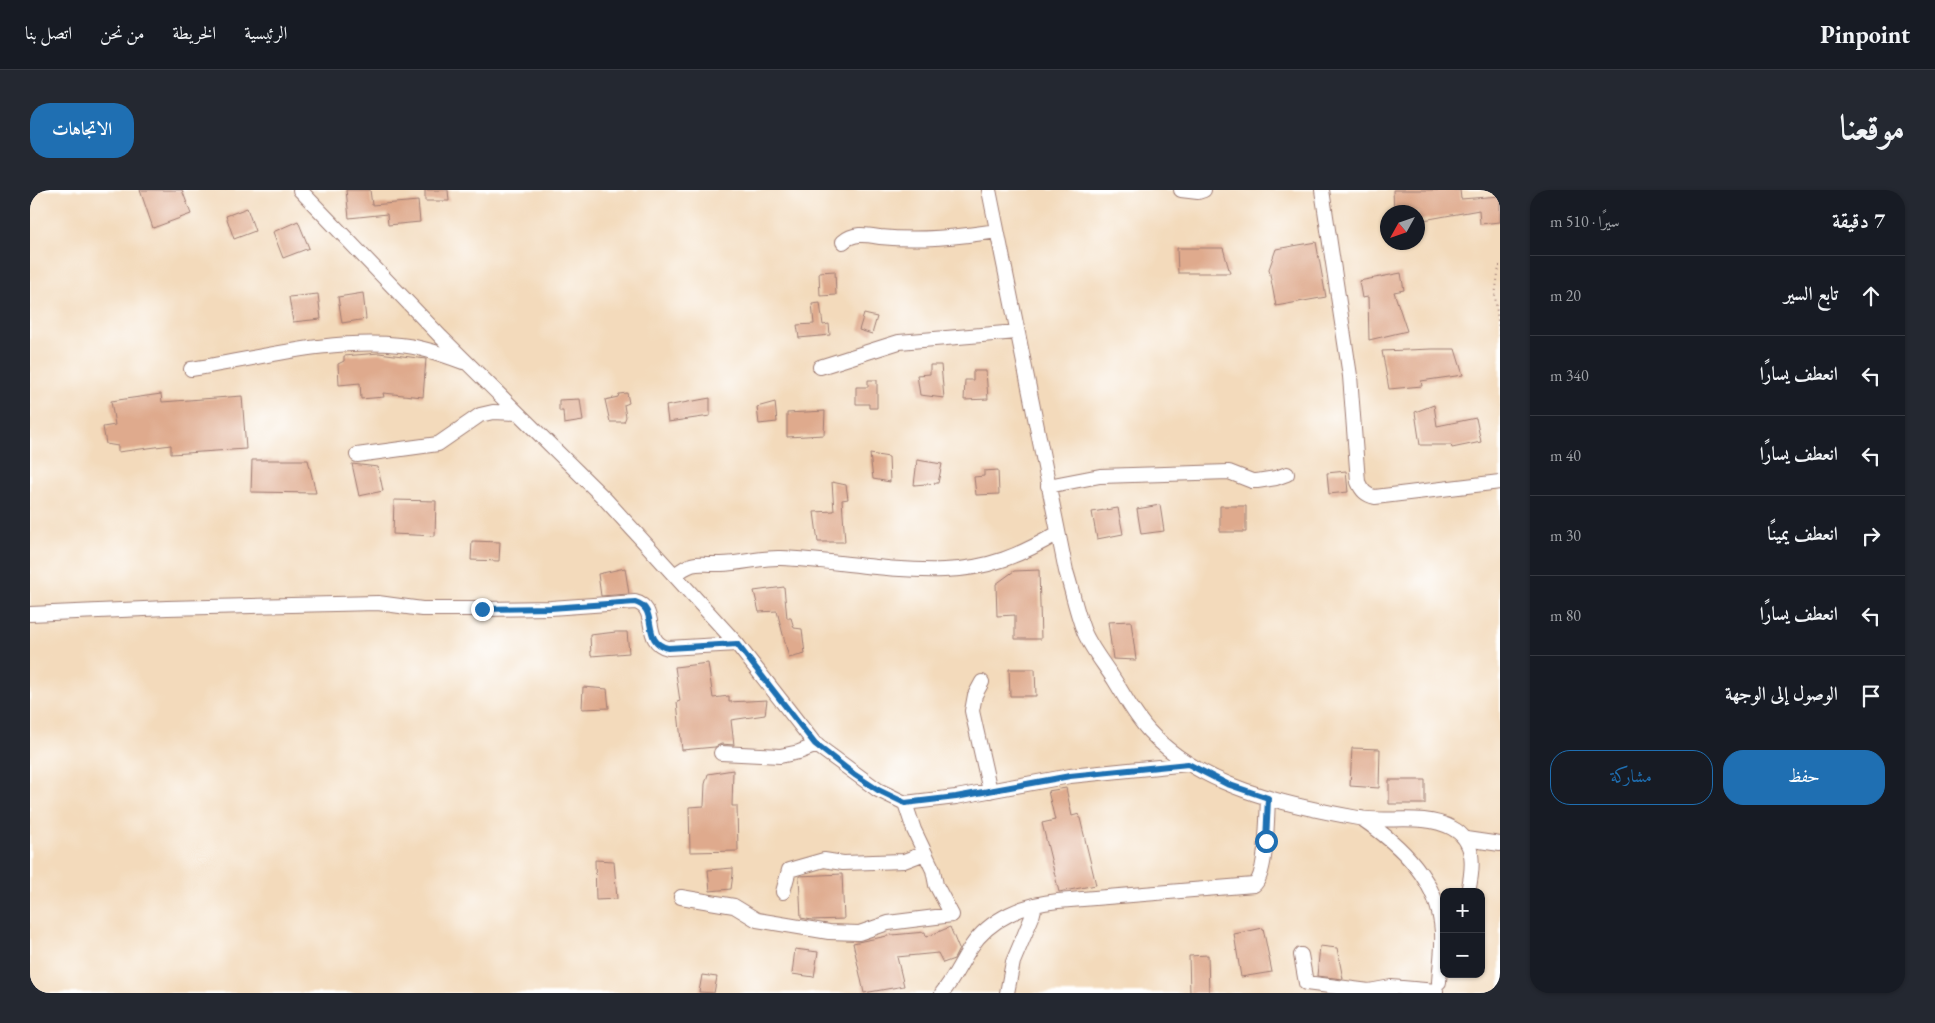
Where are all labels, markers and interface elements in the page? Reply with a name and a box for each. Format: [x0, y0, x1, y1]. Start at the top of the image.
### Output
text: Pinpoint [1820, 19, 1910, 50]
text: اتصل بنا [25, 21, 72, 44]
text: من نحن [100, 21, 144, 44]
text: الخريطة [172, 21, 216, 44]
text: الرئيسية [244, 21, 287, 44]
button: الاتجاهات [30, 103, 134, 158]
text: موقعنا [1840, 104, 1905, 149]
north arrow [1380, 205, 1425, 250]
text: 7 دقيقة [1832, 207, 1885, 234]
text: سيرًا · 510 m [1550, 211, 1620, 232]
text: تابع السير [1784, 281, 1838, 306]
icon: ahead [1857, 282, 1885, 310]
text: 20 m [1550, 285, 1581, 306]
text: انعطف يسارًا [1760, 361, 1838, 386]
icon: left [1857, 362, 1885, 390]
text: 340 m [1550, 365, 1589, 386]
text: انعطف يسارًا [1760, 441, 1838, 466]
icon: left [1857, 442, 1885, 470]
text: 40 m [1550, 445, 1581, 466]
text: انعطف يمينًا [1767, 521, 1838, 546]
icon: right [1857, 522, 1885, 550]
text: 30 m [1550, 525, 1581, 546]
route end [471, 598, 494, 621]
text: انعطف يسارًا [1760, 601, 1838, 626]
icon: left [1857, 602, 1885, 630]
text: 80 m [1550, 605, 1581, 626]
text: الوصول إلى الوجهة [1725, 681, 1838, 706]
icon: arrive [1857, 682, 1885, 710]
button: مشاركة [1550, 750, 1713, 805]
button: حفظ [1723, 750, 1885, 805]
route start [1255, 830, 1278, 853]
map controls [1440, 888, 1485, 978]
button: + [1440, 888, 1485, 933]
button: − [1440, 933, 1485, 978]

